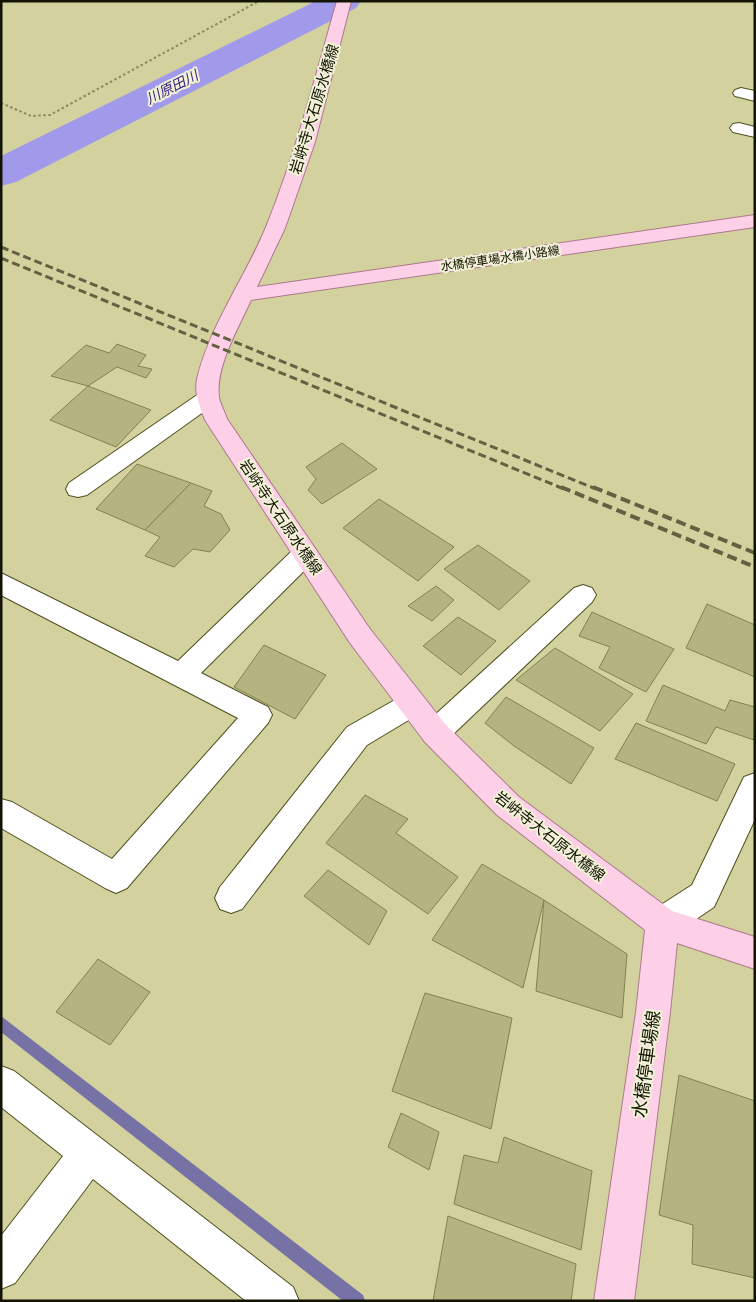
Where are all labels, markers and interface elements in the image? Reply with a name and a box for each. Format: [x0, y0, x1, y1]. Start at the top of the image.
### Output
street label: 岩峅寺大石原水橋線 [285, 42, 343, 176]
water label: 川原田川 [143, 65, 203, 108]
street label: 水橋停車場水橋小路線 [440, 242, 560, 274]
street label: 岩峅寺大石原水橋線 [235, 456, 327, 578]
street label: 岩峅寺大石原水橋線 [491, 787, 609, 885]
street label: 水橋停車場線 [627, 1009, 665, 1119]

